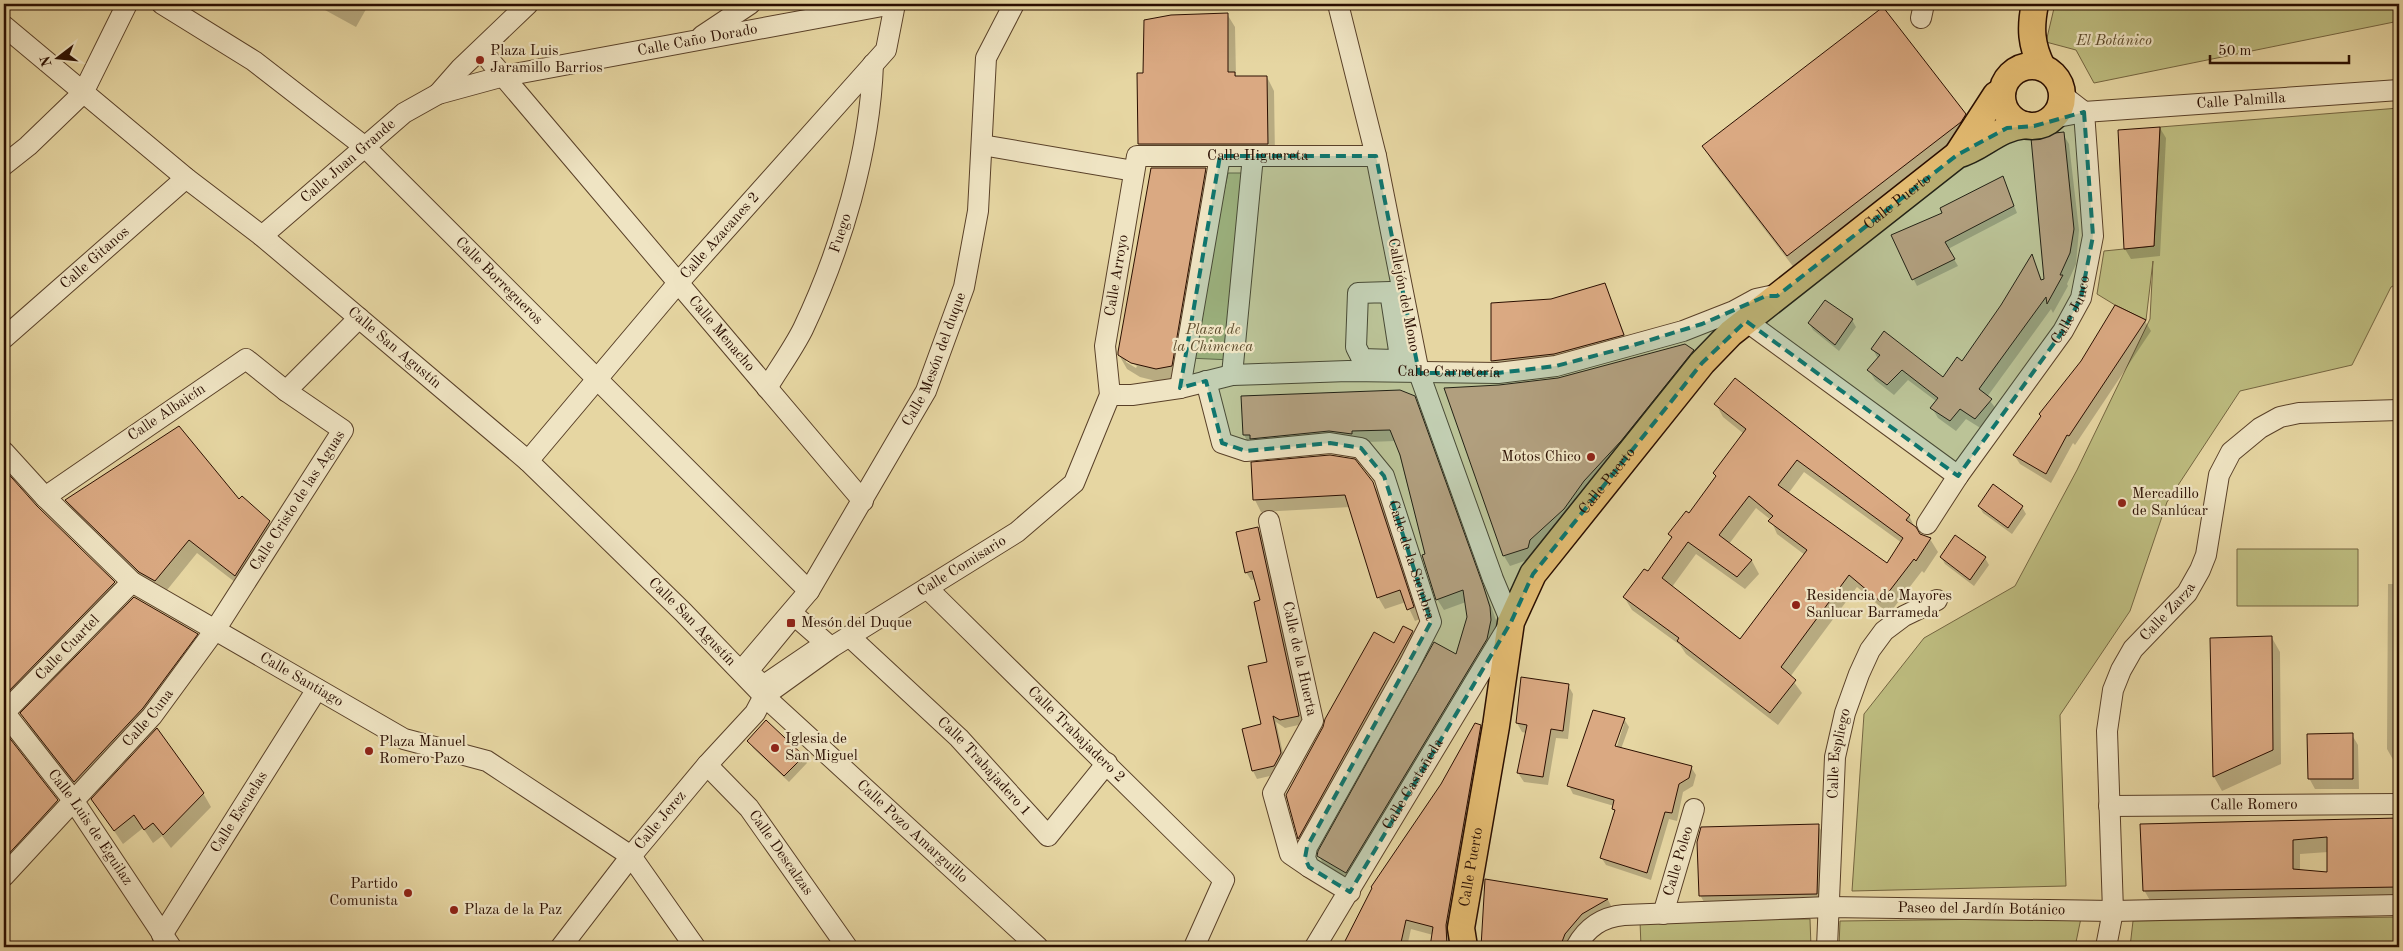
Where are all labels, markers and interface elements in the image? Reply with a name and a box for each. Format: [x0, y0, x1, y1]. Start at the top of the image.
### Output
street label: Calle Caño Dorado [636, 22, 759, 59]
north arrow [32, 32, 82, 82]
scale bar [2210, 32, 2349, 64]
park label: El Botánico [2075, 34, 2152, 49]
place label: Plaza Luis Jaramillo Barrios [490, 44, 603, 76]
text: 50 m [2218, 44, 2252, 59]
text: N [38, 54, 55, 68]
marker: Plaza Luis Jaramillo Barrios [474, 54, 486, 66]
street label: Calle Palmilla [2196, 90, 2287, 112]
street label: Calle Juan Grande [298, 116, 398, 206]
street label: Calle Higuereta [1207, 149, 1309, 164]
street label: Calle Puerto [1861, 171, 1934, 233]
street label: Calle Azacanes 2 [678, 190, 763, 282]
street label: Fuego [827, 212, 854, 255]
street label: Calle Gitanos [57, 224, 132, 292]
street label: Calle Borregueros [452, 234, 546, 328]
street label: Calle Arroyo [1103, 234, 1131, 318]
street label: Callejón del Mono [1385, 237, 1421, 353]
street label: Calle Junco [2048, 274, 2093, 347]
street label: Calle Mesón del duque [900, 290, 969, 429]
street label: Calle Menacho [685, 293, 758, 375]
street label: Calle San Agustín [345, 304, 444, 392]
park label: Plaza de la Chimenea [1173, 323, 1253, 355]
street label: Calle Carretería [1397, 364, 1501, 381]
street label: Calle Albaicín [125, 382, 209, 444]
street label: Calle Cristo de las Aguas [247, 428, 348, 574]
street label: Calle Puerto [1576, 445, 1638, 517]
place label: Motos Chico [1501, 450, 1581, 465]
marker: Motos Chico [1585, 451, 1597, 463]
place label: Mercadillo de Sanlúcar [2132, 487, 2208, 519]
marker: Mercadillo de Sanlúcar [2116, 497, 2128, 509]
street label: Calle de la Siembra [1385, 499, 1438, 623]
street label: Calle Comisario [915, 533, 1009, 600]
street label: Calle San Agustín [645, 575, 738, 669]
street label: Calle Zarza [2137, 580, 2199, 644]
place label: Residencia de Mayores Sanlucar Barrameda [1806, 589, 1952, 621]
marker: Residencia de Mayores Sanlucar Barrameda [1790, 599, 1802, 611]
street label: Calle de la Huerta [1279, 600, 1319, 718]
street label: Calle Cuartel [33, 612, 103, 683]
place label: Mesón del Duque [801, 616, 912, 631]
marker: Mesón del Duque [785, 617, 797, 629]
street label: Calle Santiago [257, 650, 346, 710]
street label: Calle Trabajadero 2 [1025, 684, 1128, 785]
street label: Calle Cuna [120, 686, 177, 750]
street label: Calle Espliego [1826, 706, 1854, 799]
street label: Calle Trabajadero 1 [934, 714, 1034, 819]
place label: Iglesia de San Miguel [785, 732, 858, 764]
place label: Plaza Manuel Romero Pazo [379, 735, 466, 767]
street label: Calle Castañeda [1380, 736, 1447, 833]
marker: Iglesia de San Miguel [769, 742, 781, 754]
marker: Plaza Manuel Romero Pazo [363, 745, 375, 757]
street label: Calle Luis de Eguilaz [45, 767, 135, 888]
street label: Calle Escuelas [208, 769, 270, 856]
street label: Calle Pozo Amarguillo [854, 777, 970, 886]
street label: Calle Jerez [632, 788, 689, 853]
street label: Calle Romero [2210, 797, 2298, 813]
street label: Calle Descalzas [746, 808, 816, 898]
street label: Calle Poleo [1661, 825, 1696, 898]
street label: Calle Puerto [1457, 826, 1486, 908]
place label: Partido Comunista [329, 877, 399, 909]
marker: Partido Comunista [402, 887, 414, 899]
street label: Paseo del Jardín Botánico [1898, 900, 2065, 918]
place label: Plaza de la Paz [464, 903, 562, 918]
marker: Plaza de la Paz [448, 904, 460, 916]

